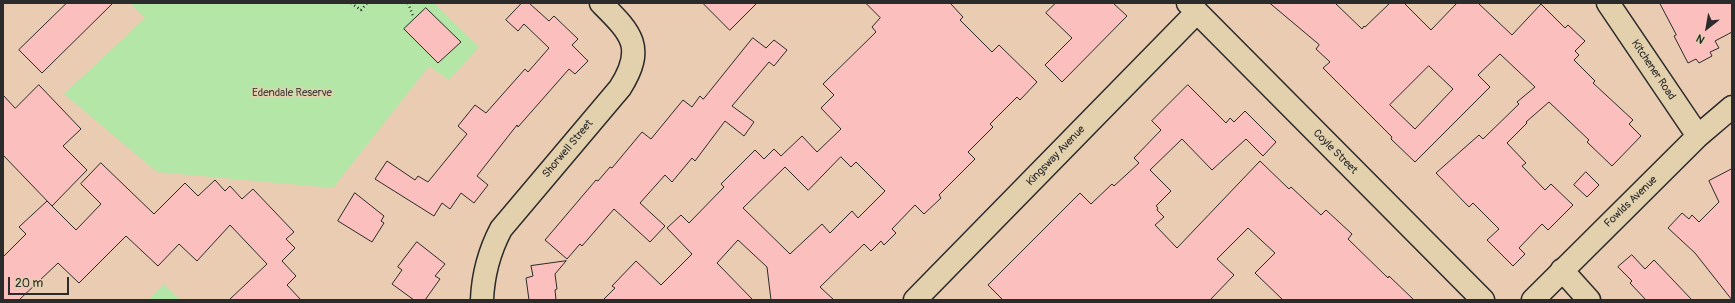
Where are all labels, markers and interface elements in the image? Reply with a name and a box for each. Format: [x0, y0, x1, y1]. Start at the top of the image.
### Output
north arrow [1687, 8, 1727, 48]
text: N [1694, 31, 1707, 46]
street label: Kitchener Road [1628, 37, 1678, 103]
park label: Edendale Reserve [252, 86, 332, 100]
street label: Shorwell Street [540, 117, 596, 181]
street label: Kingsway Avenue [1024, 123, 1088, 189]
street label: Coyle Street [1310, 127, 1360, 177]
street label: Fowlds Avenue [1602, 173, 1660, 231]
scale bar [10, 269, 71, 295]
text: 20 m [15, 276, 43, 291]

